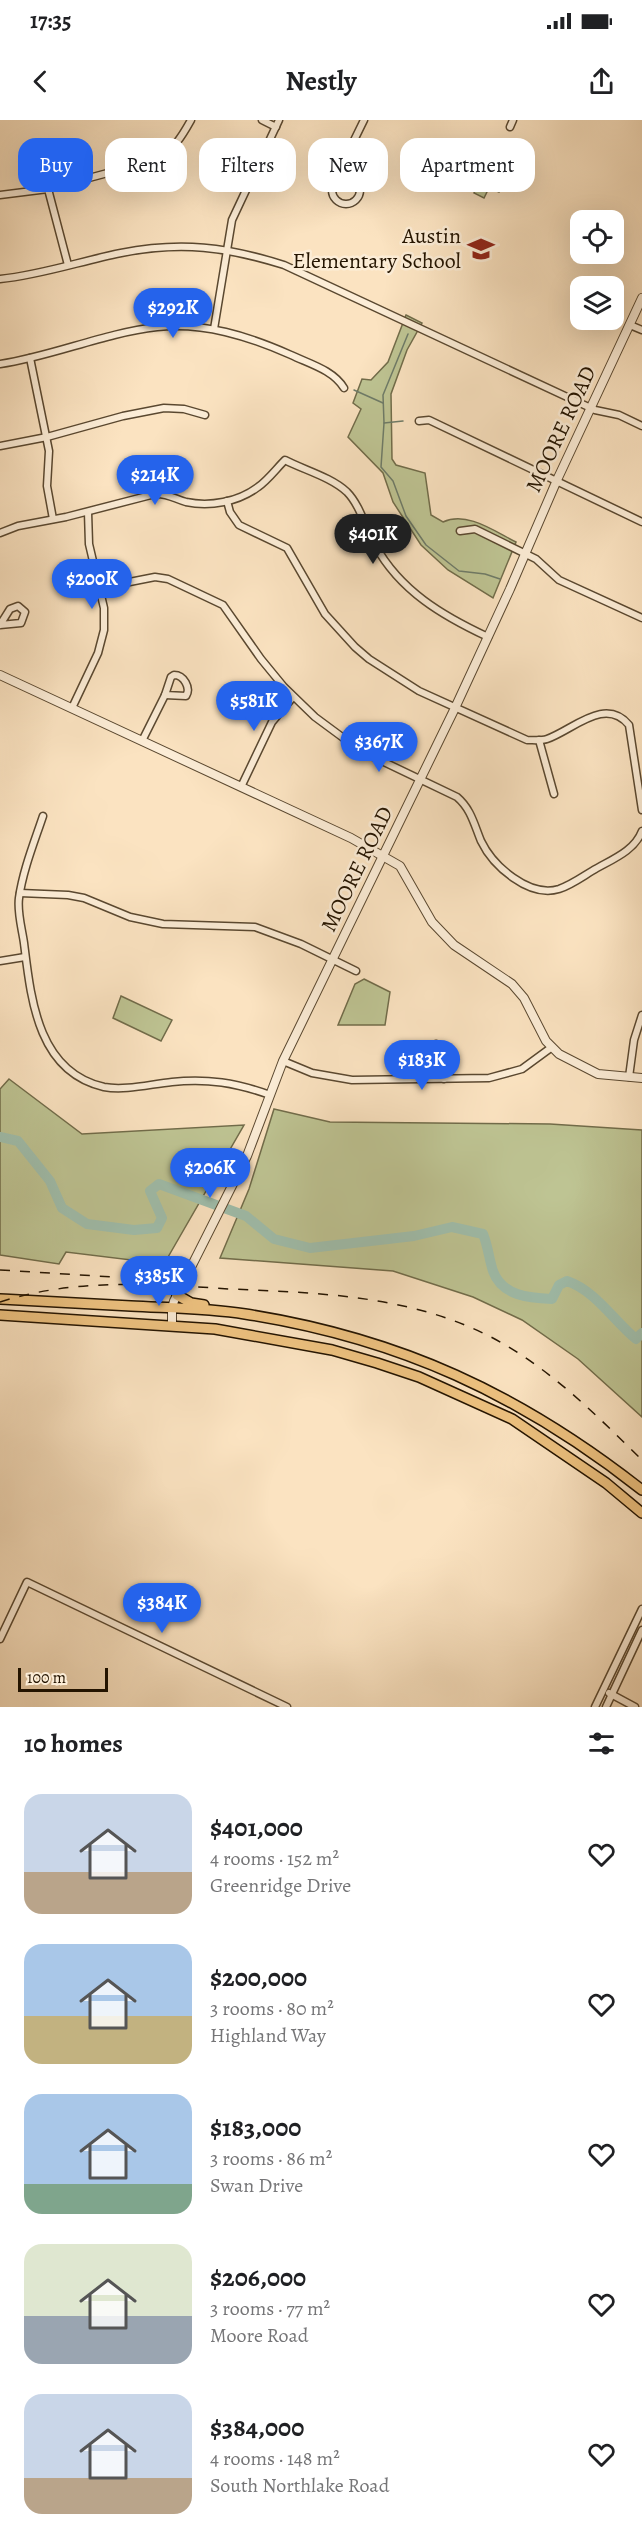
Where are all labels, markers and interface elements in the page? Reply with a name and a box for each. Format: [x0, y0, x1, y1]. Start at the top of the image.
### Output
text: 17:35 [30, 6, 71, 36]
text: Nestly [285, 63, 357, 99]
icon: back [24, 65, 57, 98]
icon: share [585, 65, 618, 98]
chip: Buy [18, 138, 93, 192]
chip: Rent [105, 138, 187, 192]
chip: Filters [199, 138, 296, 192]
chip: New [308, 138, 388, 192]
chip: Apartment [400, 138, 535, 192]
map controls [570, 210, 624, 330]
button: locate [570, 210, 624, 264]
place label: Austin Elementary School [293, 221, 461, 276]
school or university icon: Austin Elementary School [466, 234, 496, 264]
button: layers [570, 276, 624, 330]
pin: $292K [131, 288, 215, 339]
text: $292K [147, 294, 199, 321]
street label: MOORE ROAD [519, 361, 603, 497]
pin: $214K [113, 455, 197, 506]
text: $214K [131, 461, 179, 488]
pin: $401K [331, 514, 415, 565]
text: $401K [348, 520, 398, 547]
pin: $200K [50, 559, 134, 610]
text: $200K [66, 565, 118, 592]
pin: $581K [212, 681, 296, 732]
text: $581K [230, 687, 278, 714]
pin: $367K [337, 722, 421, 773]
text: $367K [355, 728, 403, 755]
street label: MOORE ROAD [314, 801, 400, 937]
pin: $183K [380, 1040, 464, 1091]
text: $183K [398, 1046, 446, 1073]
pin: $206K [168, 1148, 252, 1199]
text: $206K [184, 1154, 236, 1181]
pin: $385K [117, 1256, 201, 1307]
text: $385K [134, 1262, 184, 1289]
pin: $384K [120, 1583, 204, 1634]
text: $384K [137, 1589, 187, 1616]
scale bar [18, 1665, 108, 1692]
text: 100 m [27, 1667, 66, 1689]
text: 10 homes [24, 1726, 123, 1761]
icon: filters [585, 1727, 618, 1760]
text: $401,000 [210, 1810, 303, 1845]
icon: home [72, 1818, 144, 1890]
icon: heart [585, 1838, 618, 1871]
text: 4 rooms · 152 m² [210, 1845, 339, 1872]
text: Greenridge Drive [210, 1872, 351, 1899]
text: $200,000 [210, 1960, 307, 1995]
icon: home [72, 1968, 144, 2040]
icon: heart [585, 1988, 618, 2021]
text: 3 rooms · 80 m² [210, 1995, 334, 2022]
text: Highland Way [210, 2022, 326, 2049]
text: $183,000 [210, 2110, 301, 2145]
icon: home [72, 2118, 144, 2190]
icon: heart [585, 2138, 618, 2171]
text: 3 rooms · 86 m² [210, 2145, 332, 2172]
text: Swan Drive [210, 2172, 303, 2199]
text: $206,000 [210, 2260, 306, 2295]
icon: home [72, 2268, 144, 2340]
icon: heart [585, 2288, 618, 2321]
text: 3 rooms · 77 m² [210, 2295, 330, 2322]
text: Moore Road [210, 2322, 308, 2349]
text: $384,000 [210, 2410, 304, 2445]
icon: home [72, 2418, 144, 2490]
icon: heart [585, 2438, 618, 2471]
text: 4 rooms · 148 m² [210, 2445, 340, 2472]
text: South Northlake Road [210, 2472, 389, 2499]

